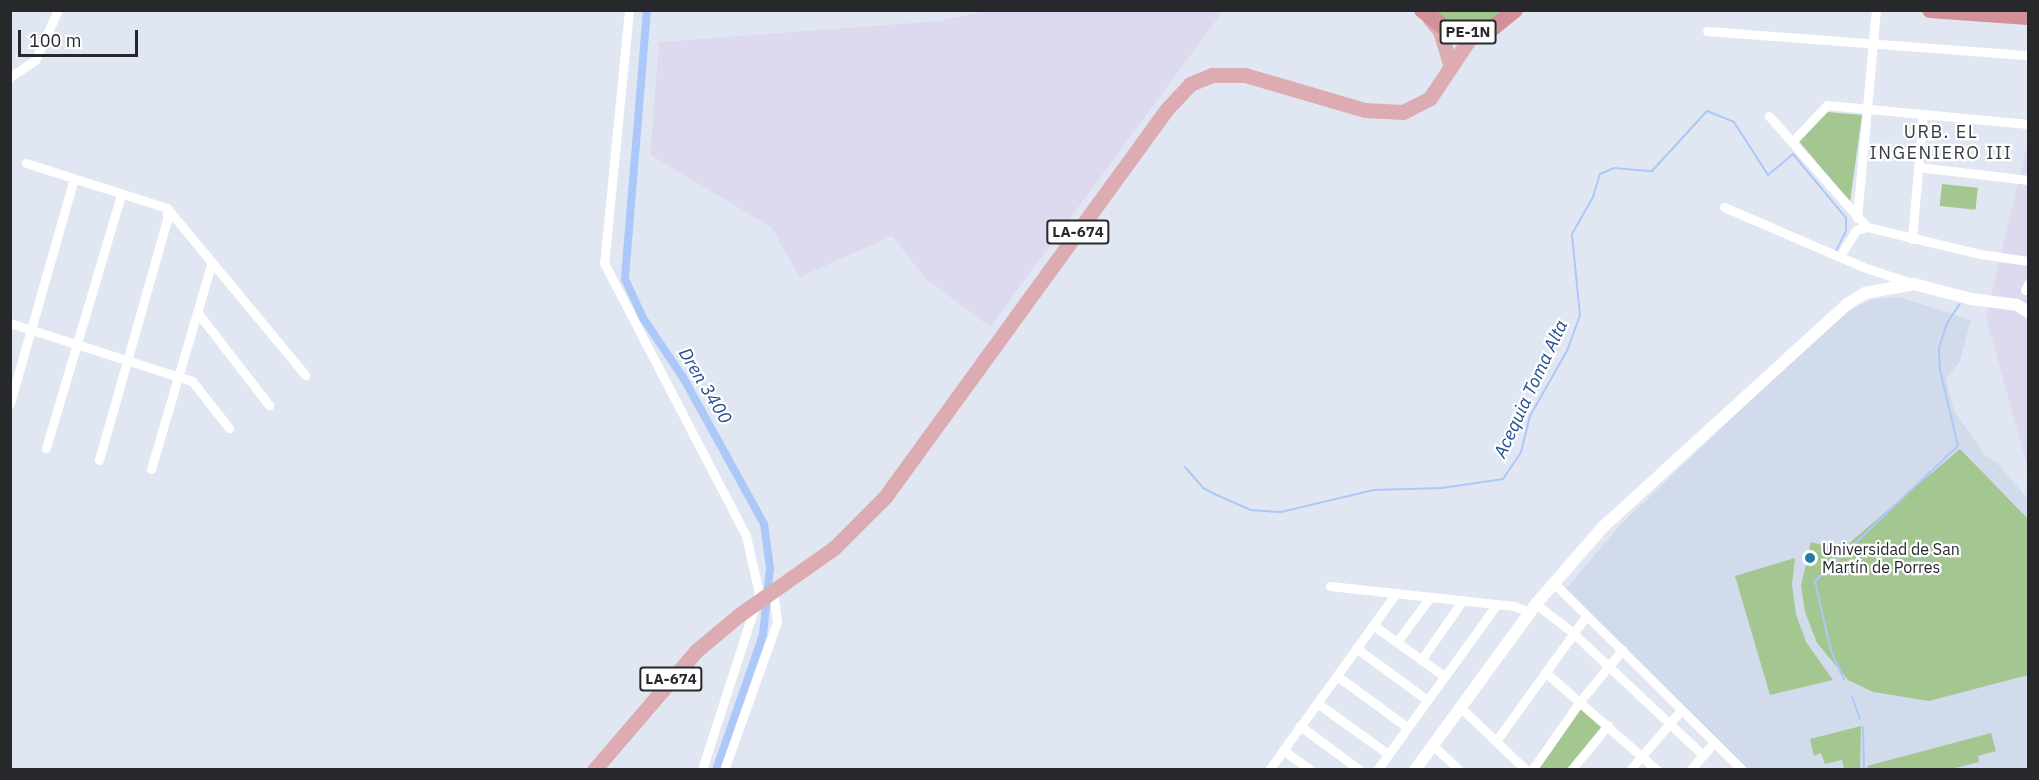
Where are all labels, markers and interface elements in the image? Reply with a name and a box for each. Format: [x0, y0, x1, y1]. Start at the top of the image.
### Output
scale bar [21, 18, 141, 56]
road number: PE-1N [1440, 20, 1496, 44]
text: 100 m [29, 29, 81, 52]
district label: URB. EL INGENIERO III [1870, 122, 2012, 164]
road number: LA-674 [1045, 220, 1111, 244]
water label: Acequia Toma Alta [1490, 317, 1572, 461]
water label: Dren 3400 [674, 344, 736, 428]
place label: Universidad de San Martín de Porres [1822, 539, 1960, 577]
marker: Universidad de San Martín de Porres [1803, 551, 1817, 565]
road number: LA-674 [638, 667, 704, 691]

